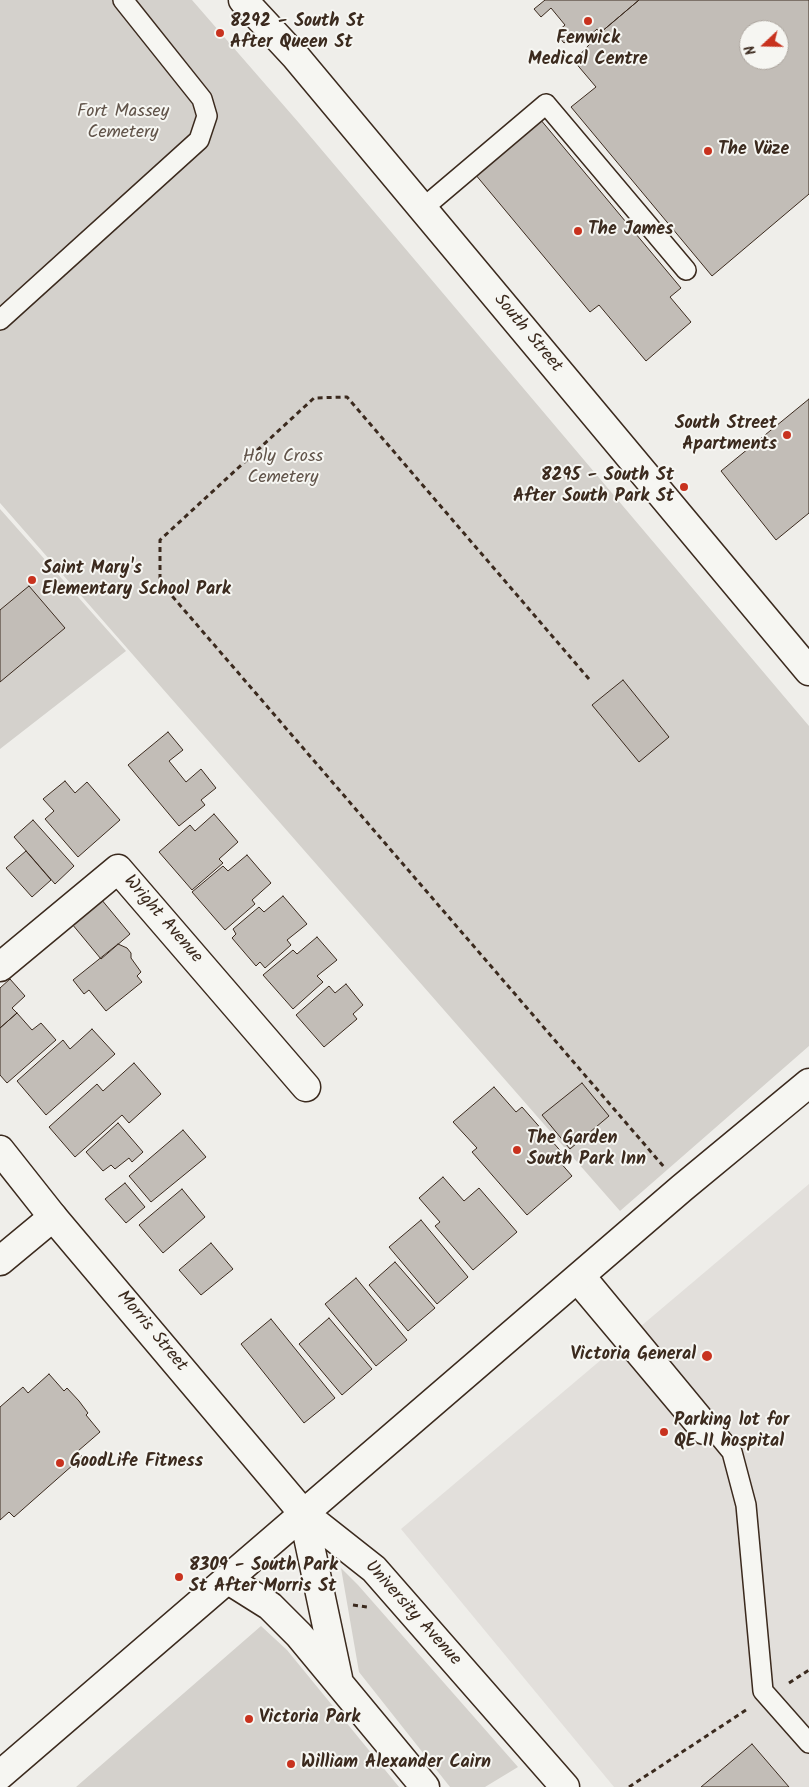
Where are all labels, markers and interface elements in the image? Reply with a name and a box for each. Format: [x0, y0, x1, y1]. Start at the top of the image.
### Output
place label: 8292 - South St After Queen St [230, 12, 364, 54]
marker: Fenwick Medical Centre [582, 15, 594, 27]
north arrow [739, 20, 789, 70]
marker: 8292 - South St After Queen St [214, 27, 226, 39]
place label: Fenwick Medical Centre [528, 29, 648, 72]
text: N [739, 42, 763, 58]
park label: Fort Massey Cemetery [77, 102, 169, 144]
place label: The Vüze [718, 140, 789, 162]
marker: The Vüze [702, 145, 714, 157]
place label: The James [588, 220, 673, 242]
marker: The James [572, 225, 584, 237]
street label: South Street [488, 290, 566, 378]
place label: South Street Apartments [675, 414, 777, 456]
marker: South Street Apartments [781, 429, 793, 441]
park label: Holy Cross Cemetery [243, 447, 323, 489]
place label: 8295 - South St After South Park St [513, 466, 674, 508]
marker: 8295 - South St After South Park St [678, 481, 690, 493]
place label: Saint Mary's Elementary School Park [42, 559, 231, 602]
marker: Saint Mary's Elementary School Park [26, 574, 38, 586]
street label: Wright Avenue [118, 872, 206, 968]
place label: The Garden South Park Inn [527, 1129, 646, 1172]
marker: The Garden South Park Inn [511, 1144, 523, 1156]
street label: Morris Street [111, 1287, 191, 1377]
place label: Victoria General [571, 1345, 696, 1367]
marker: Victoria General [700, 1349, 714, 1363]
place label: Parking lot for QE II hospital [674, 1411, 789, 1454]
marker: Parking lot for QE II hospital [658, 1426, 670, 1438]
place label: GoodLife Fitness [70, 1452, 203, 1474]
marker: GoodLife Fitness [54, 1457, 66, 1469]
place label: 8309 - South Park St After Morris St [189, 1556, 338, 1598]
street label: University Avenue [359, 1557, 465, 1671]
marker: 8309 - South Park St After Morris St [173, 1571, 185, 1583]
place label: Victoria Park [259, 1708, 360, 1730]
marker: Victoria Park [243, 1713, 255, 1725]
place label: William Alexander Cairn [301, 1753, 491, 1775]
marker: William Alexander Cairn [285, 1758, 297, 1770]

